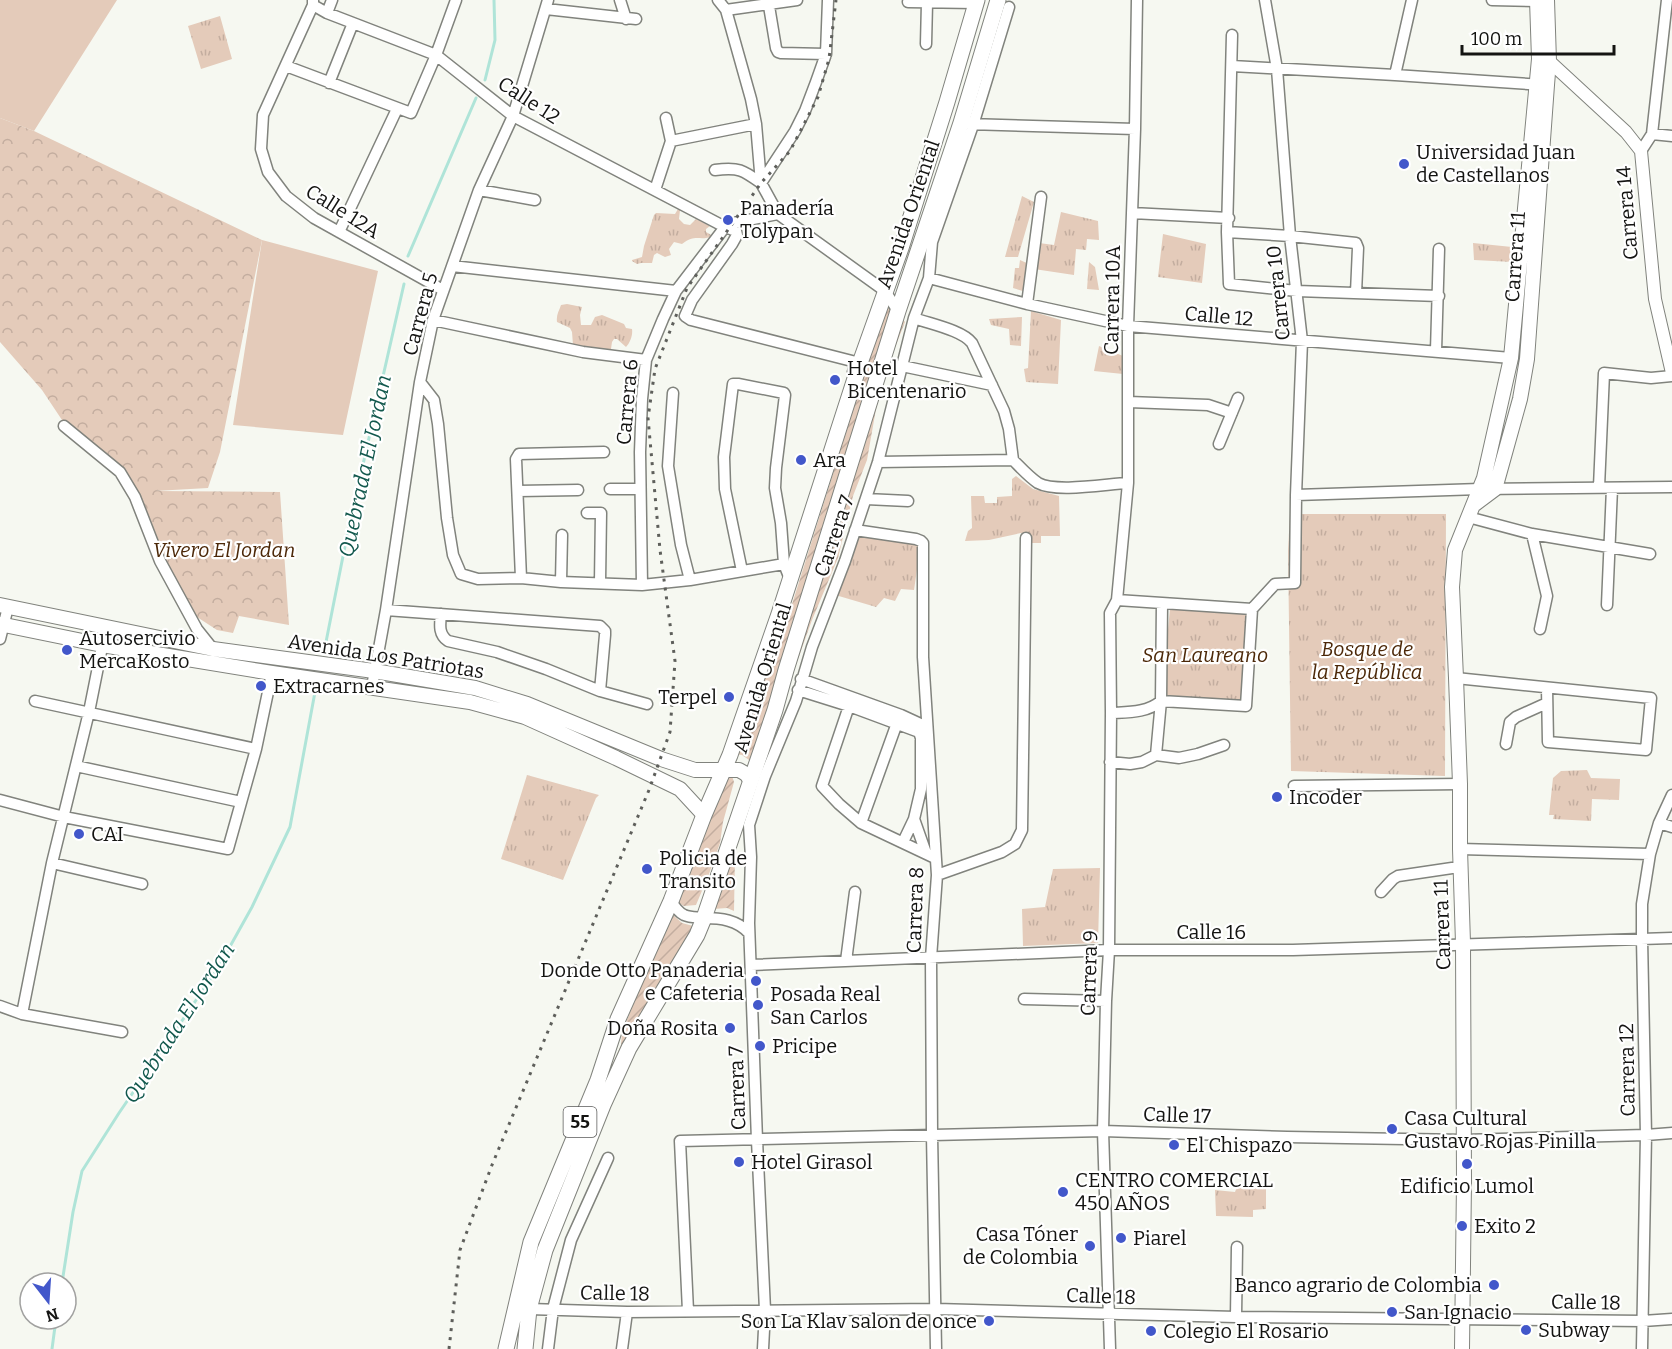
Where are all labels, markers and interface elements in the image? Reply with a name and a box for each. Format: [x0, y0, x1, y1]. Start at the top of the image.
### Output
scale bar [1462, 18, 1614, 56]
text: 100 m [1471, 28, 1522, 50]
street label: Calle 12 [494, 71, 564, 129]
street label: Avenida Oriental [871, 136, 945, 292]
place label: Universidad Juan de Castellanos [1416, 140, 1576, 187]
marker: Universidad Juan de Castellanos [1397, 157, 1411, 171]
street label: Carrera 14 [1611, 165, 1643, 261]
street label: Calle 12A [301, 179, 385, 244]
place label: Panadería Tolypan [740, 196, 834, 243]
street label: Carrera 11 [1500, 211, 1530, 303]
marker: Panadería Tolypan [721, 213, 735, 227]
street label: Carrera 10A [1099, 244, 1125, 355]
street label: Carrera 10 [1261, 244, 1295, 342]
street label: Carrera 5 [397, 270, 443, 358]
street label: Calle 12 [1184, 301, 1254, 331]
place label: Hotel Bicentenario [847, 356, 967, 403]
street label: Carrera 6 [611, 358, 643, 446]
water label: Quebrada El Jordan [333, 372, 397, 560]
marker: Hotel Bicentenario [828, 373, 842, 387]
place label: Ara [813, 448, 846, 472]
marker: Ara [794, 453, 808, 467]
street label: Carrera 7 [809, 492, 859, 580]
park label: Vivero El Jordan [153, 538, 295, 562]
street label: Avenida Oriental [728, 600, 796, 756]
place label: Autosercivio MercaKosto [79, 626, 196, 673]
street label: Avenida Los Patriotas [286, 629, 486, 683]
park label: Bosque de la República [1312, 637, 1422, 684]
marker: Autosercivio MercaKosto [60, 643, 74, 657]
park label: San Laureano [1142, 643, 1268, 667]
place label: Extracarnes [273, 674, 385, 698]
marker: Extracarnes [254, 679, 268, 693]
place label: Terpel [658, 685, 717, 709]
marker: Terpel [722, 690, 736, 704]
place label: Incoder [1289, 785, 1362, 809]
marker: Incoder [1270, 790, 1284, 804]
place label: CAI [91, 822, 124, 846]
marker: CAI [72, 827, 86, 841]
place label: Policia de Transito [659, 846, 747, 893]
marker: Policia de Transito [640, 862, 654, 876]
street label: Carrera 8 [901, 866, 929, 954]
street label: Carrera 11 [1428, 879, 1456, 971]
street label: Calle 16 [1176, 920, 1246, 944]
street label: Carrera 9 [1076, 930, 1102, 1016]
water label: Quebrada El Jordan [118, 938, 240, 1108]
place label: Donde Otto Panaderia e Cafeteria [540, 958, 744, 1005]
marker: Donde Otto Panaderia e Cafeteria [749, 974, 763, 988]
place label: Posada Real San Carlos [770, 982, 881, 1029]
marker: Posada Real San Carlos [751, 998, 765, 1012]
place label: Doña Rosita [607, 1016, 718, 1040]
marker: Doña Rosita [723, 1021, 737, 1035]
street label: Carrera 12 [1614, 1023, 1640, 1117]
place label: Pricipe [772, 1034, 837, 1058]
marker: Pricipe [753, 1039, 767, 1053]
street label: Carrera 7 [724, 1045, 750, 1131]
street label: Calle 17 [1143, 1102, 1211, 1128]
place label: Casa Cultural Gustavo Rojas Pinilla [1404, 1106, 1596, 1154]
road number: 55 [564, 1107, 596, 1137]
marker: Casa Cultural Gustavo Rojas Pinilla [1385, 1122, 1399, 1136]
place label: El Chispazo [1186, 1133, 1292, 1157]
marker: El Chispazo [1167, 1138, 1181, 1152]
place label: Hotel Girasol [751, 1150, 873, 1174]
marker: Hotel Girasol [732, 1155, 746, 1169]
marker: Edificio Lumol [1460, 1157, 1474, 1171]
place label: CENTRO COMERCIAL 450 AÑOS [1075, 1168, 1273, 1215]
place label: Edificio Lumol [1400, 1174, 1534, 1198]
marker: CENTRO COMERCIAL 450 AÑOS [1056, 1185, 1070, 1199]
place label: Exito 2 [1474, 1214, 1536, 1238]
marker: Exito 2 [1455, 1219, 1469, 1233]
place label: Casa Tóner de Colombia [963, 1222, 1078, 1269]
place label: Piarel [1133, 1226, 1187, 1250]
marker: Piarel [1114, 1231, 1128, 1245]
marker: Casa Tóner de Colombia [1083, 1239, 1097, 1253]
north arrow [18, 1271, 78, 1331]
place label: Banco agrario de Colombia [1234, 1273, 1482, 1297]
marker: Banco agrario de Colombia [1487, 1278, 1501, 1292]
street label: Calle 18 [580, 1280, 650, 1306]
street label: Calle 18 [1066, 1283, 1136, 1309]
street label: Calle 18 [1551, 1289, 1621, 1315]
place label: San Ignacio [1404, 1300, 1512, 1324]
text: N [44, 1304, 61, 1326]
marker: San Ignacio [1385, 1305, 1399, 1319]
place label: Son La Klav salon de once [741, 1309, 977, 1333]
marker: Son La Klav salon de once [982, 1314, 996, 1328]
place label: Subway [1538, 1318, 1610, 1342]
place label: Colegio El Rosario [1163, 1319, 1329, 1343]
marker: Subway [1519, 1323, 1533, 1337]
marker: Colegio El Rosario [1144, 1324, 1158, 1338]

